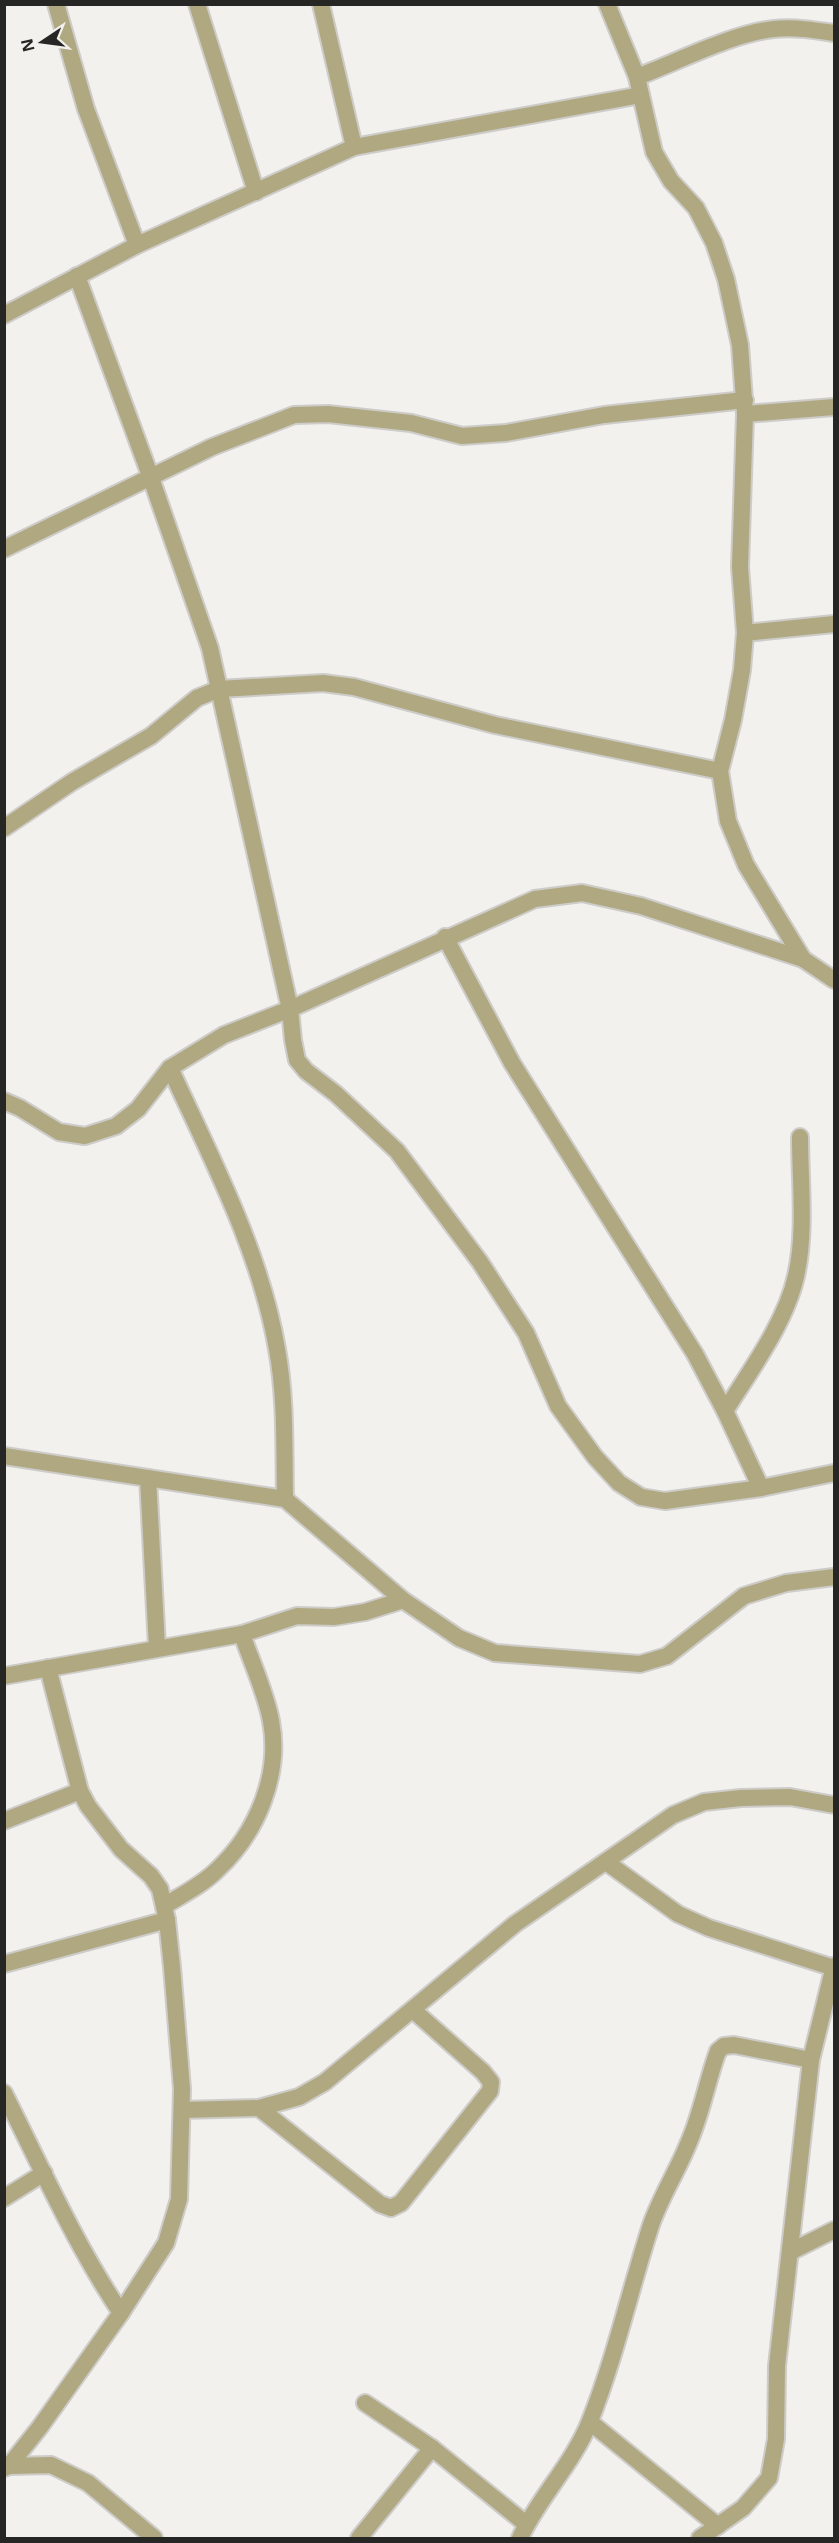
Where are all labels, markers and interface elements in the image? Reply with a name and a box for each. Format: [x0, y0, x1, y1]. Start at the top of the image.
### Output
north arrow [12, 12, 72, 72]
text: N [15, 37, 40, 54]

